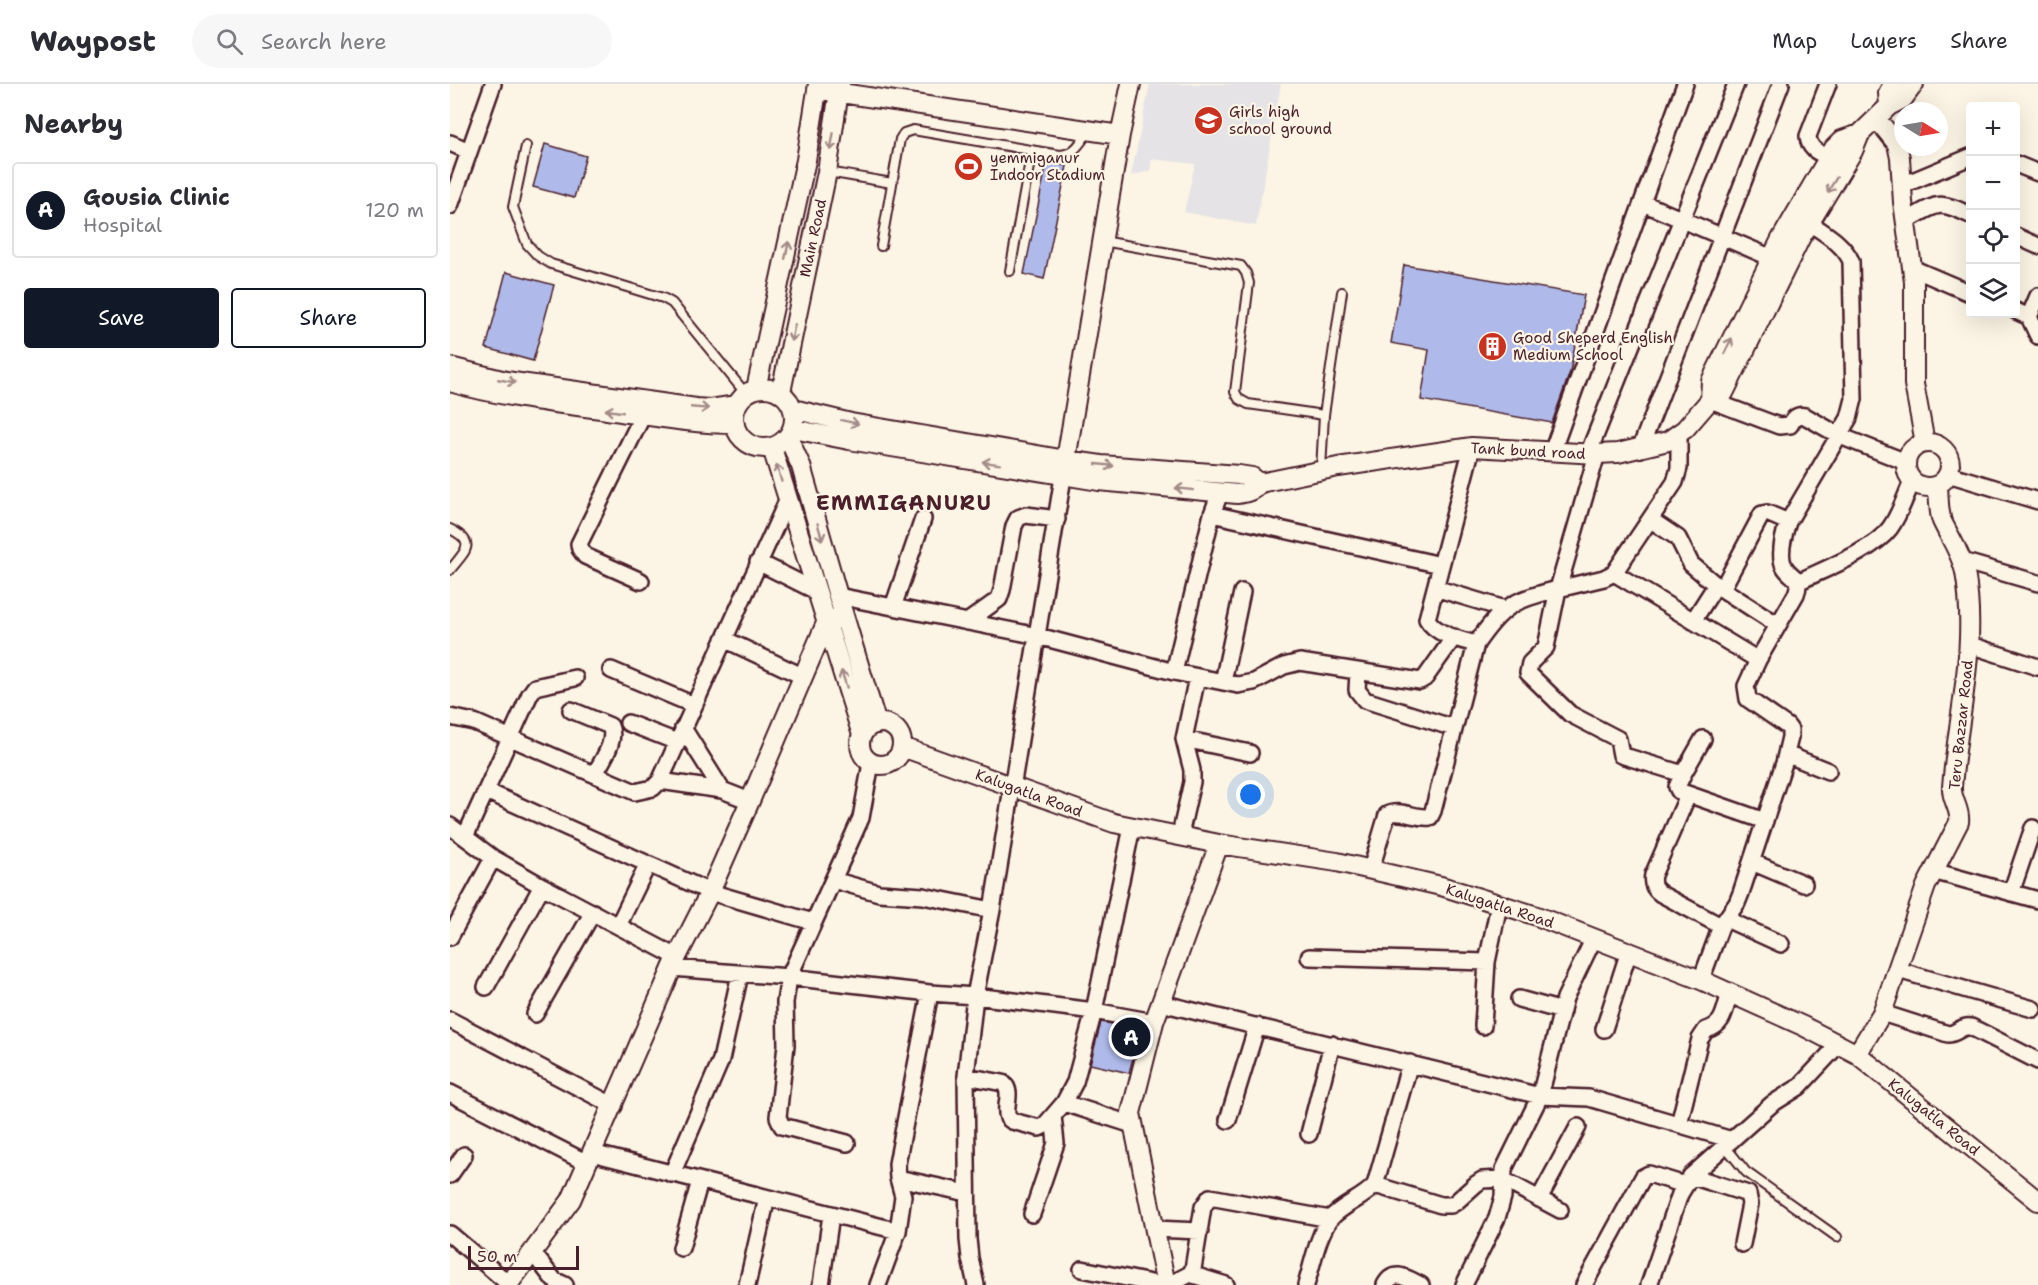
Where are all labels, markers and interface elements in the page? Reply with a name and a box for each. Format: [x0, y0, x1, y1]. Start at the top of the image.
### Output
search box [192, 14, 612, 68]
text: Waypost [30, 22, 156, 60]
icon: search [213, 25, 246, 58]
text: Search here [261, 27, 387, 56]
text: Map [1772, 27, 1817, 55]
text: Layers [1850, 27, 1917, 55]
text: Share [1950, 27, 2008, 55]
place label: Girls high school ground [1229, 102, 1333, 139]
north arrow [1894, 102, 1948, 156]
map controls [1966, 102, 2020, 318]
button: + [1966, 102, 2020, 156]
school or university icon: Girls high school ground [1192, 105, 1224, 137]
text: Nearby [24, 106, 123, 141]
one-way arrow [826, 132, 837, 151]
place label: yemmiganur Indoor Stadium [990, 148, 1105, 185]
sports icon: yemmiganur Indoor Stadium [953, 151, 985, 183]
button: − [1966, 156, 2020, 210]
one-way arrow [1826, 176, 1838, 193]
text: Gousia Clinic [83, 183, 230, 212]
street label: Main Road [795, 196, 831, 279]
text: A [38, 197, 53, 223]
text: 120 m [365, 197, 424, 223]
button: locate [1966, 210, 2020, 264]
text: Hospital [83, 212, 162, 238]
one-way arrow [781, 241, 793, 260]
button: layers [1966, 264, 2020, 318]
button: Save [24, 288, 219, 348]
button: Share [231, 288, 426, 348]
one-way arrow [787, 323, 798, 342]
place label: Good Sheperd English Medium School [1513, 328, 1673, 365]
building icon: Good Sheperd English Medium School [1476, 331, 1508, 363]
one-way arrow [1723, 338, 1734, 356]
one-way arrow [497, 376, 516, 387]
one-way arrow [689, 403, 709, 414]
one-way arrow [605, 406, 624, 417]
one-way arrow [840, 417, 860, 428]
street label: Tank bund road [1470, 438, 1586, 464]
one-way arrow [982, 457, 1002, 468]
one-way arrow [1094, 460, 1114, 471]
one-way arrow [773, 464, 784, 483]
one-way arrow [1175, 483, 1195, 494]
district label: EMMIGANURU [816, 489, 992, 517]
one-way arrow [815, 522, 826, 541]
street label: Teru Bazzar Road [1944, 659, 1978, 791]
one-way arrow [838, 670, 849, 689]
street label: Kalugatla Road [973, 764, 1086, 822]
your location [1236, 780, 1265, 809]
street label: Kalugatla Road [1443, 879, 1557, 933]
pin: A [1112, 1014, 1150, 1060]
street label: Kalugatla Road [1884, 1074, 1984, 1161]
scale bar [468, 1243, 579, 1270]
text: 50 m [477, 1246, 517, 1267]

